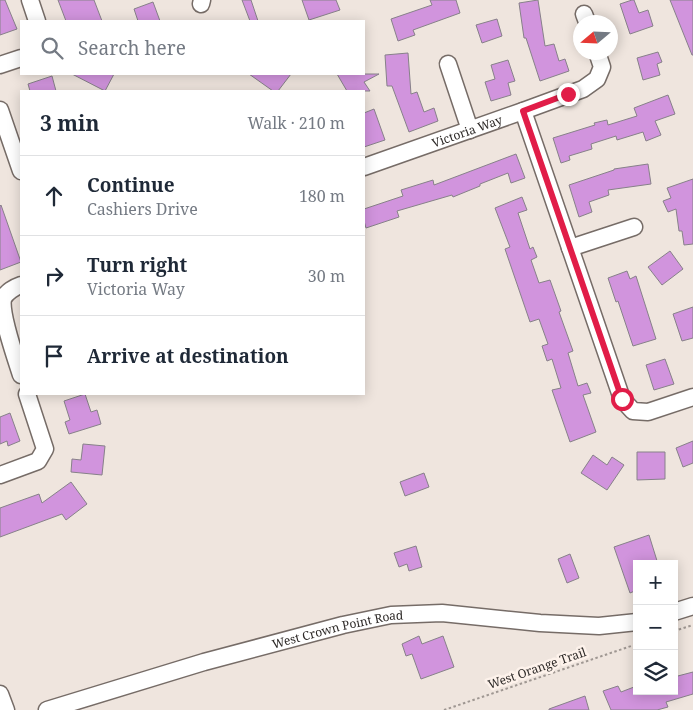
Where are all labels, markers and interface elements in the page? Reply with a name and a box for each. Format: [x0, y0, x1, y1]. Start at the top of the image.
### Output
north arrow [573, 15, 618, 60]
search box [20, 20, 365, 75]
icon: search [38, 34, 66, 62]
text: Search here [78, 35, 186, 61]
route end [557, 83, 580, 106]
text: 3 min [40, 109, 99, 137]
street label: Victoria Way [429, 110, 504, 151]
text: Walk · 210 m [248, 112, 345, 134]
text: Continue [87, 172, 175, 198]
icon: ahead [40, 182, 68, 210]
text: 180 m [299, 185, 345, 207]
text: Cashiers Drive [87, 198, 198, 220]
text: Turn right [87, 252, 187, 278]
icon: right [40, 262, 68, 290]
text: 30 m [308, 265, 345, 287]
text: Victoria Way [87, 278, 185, 300]
icon: arrive [40, 342, 68, 370]
text: Arrive at destination [87, 343, 289, 369]
route start [611, 388, 634, 411]
map controls [633, 560, 678, 695]
button: + [633, 560, 678, 605]
button: − [633, 605, 678, 650]
street label: West Crown Point Road [270, 606, 404, 652]
street label: West Orange Trail [486, 643, 589, 693]
button: layers [633, 650, 678, 695]

